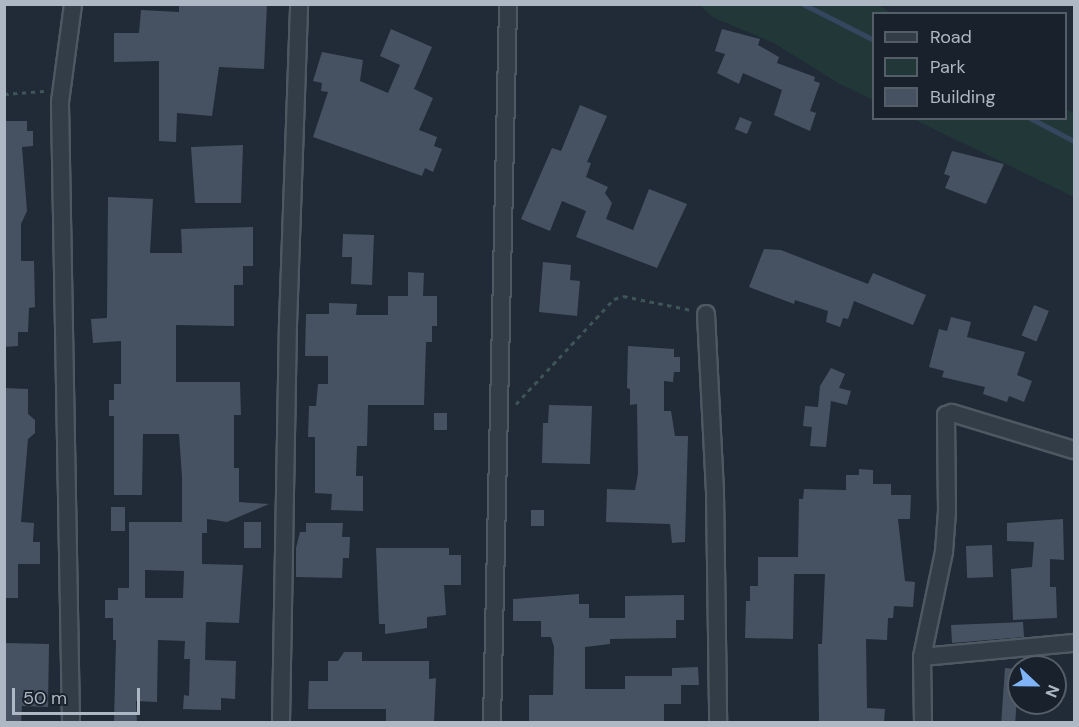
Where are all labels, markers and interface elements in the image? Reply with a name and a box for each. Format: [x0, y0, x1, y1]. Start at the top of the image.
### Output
legend [872, 12, 1067, 120]
text: Road [930, 25, 972, 49]
text: Park [930, 55, 966, 79]
text: Building [930, 85, 995, 109]
north arrow [1007, 655, 1067, 715]
scale bar [15, 676, 142, 714]
text: N [1040, 682, 1064, 701]
text: 50 m [23, 686, 67, 710]

